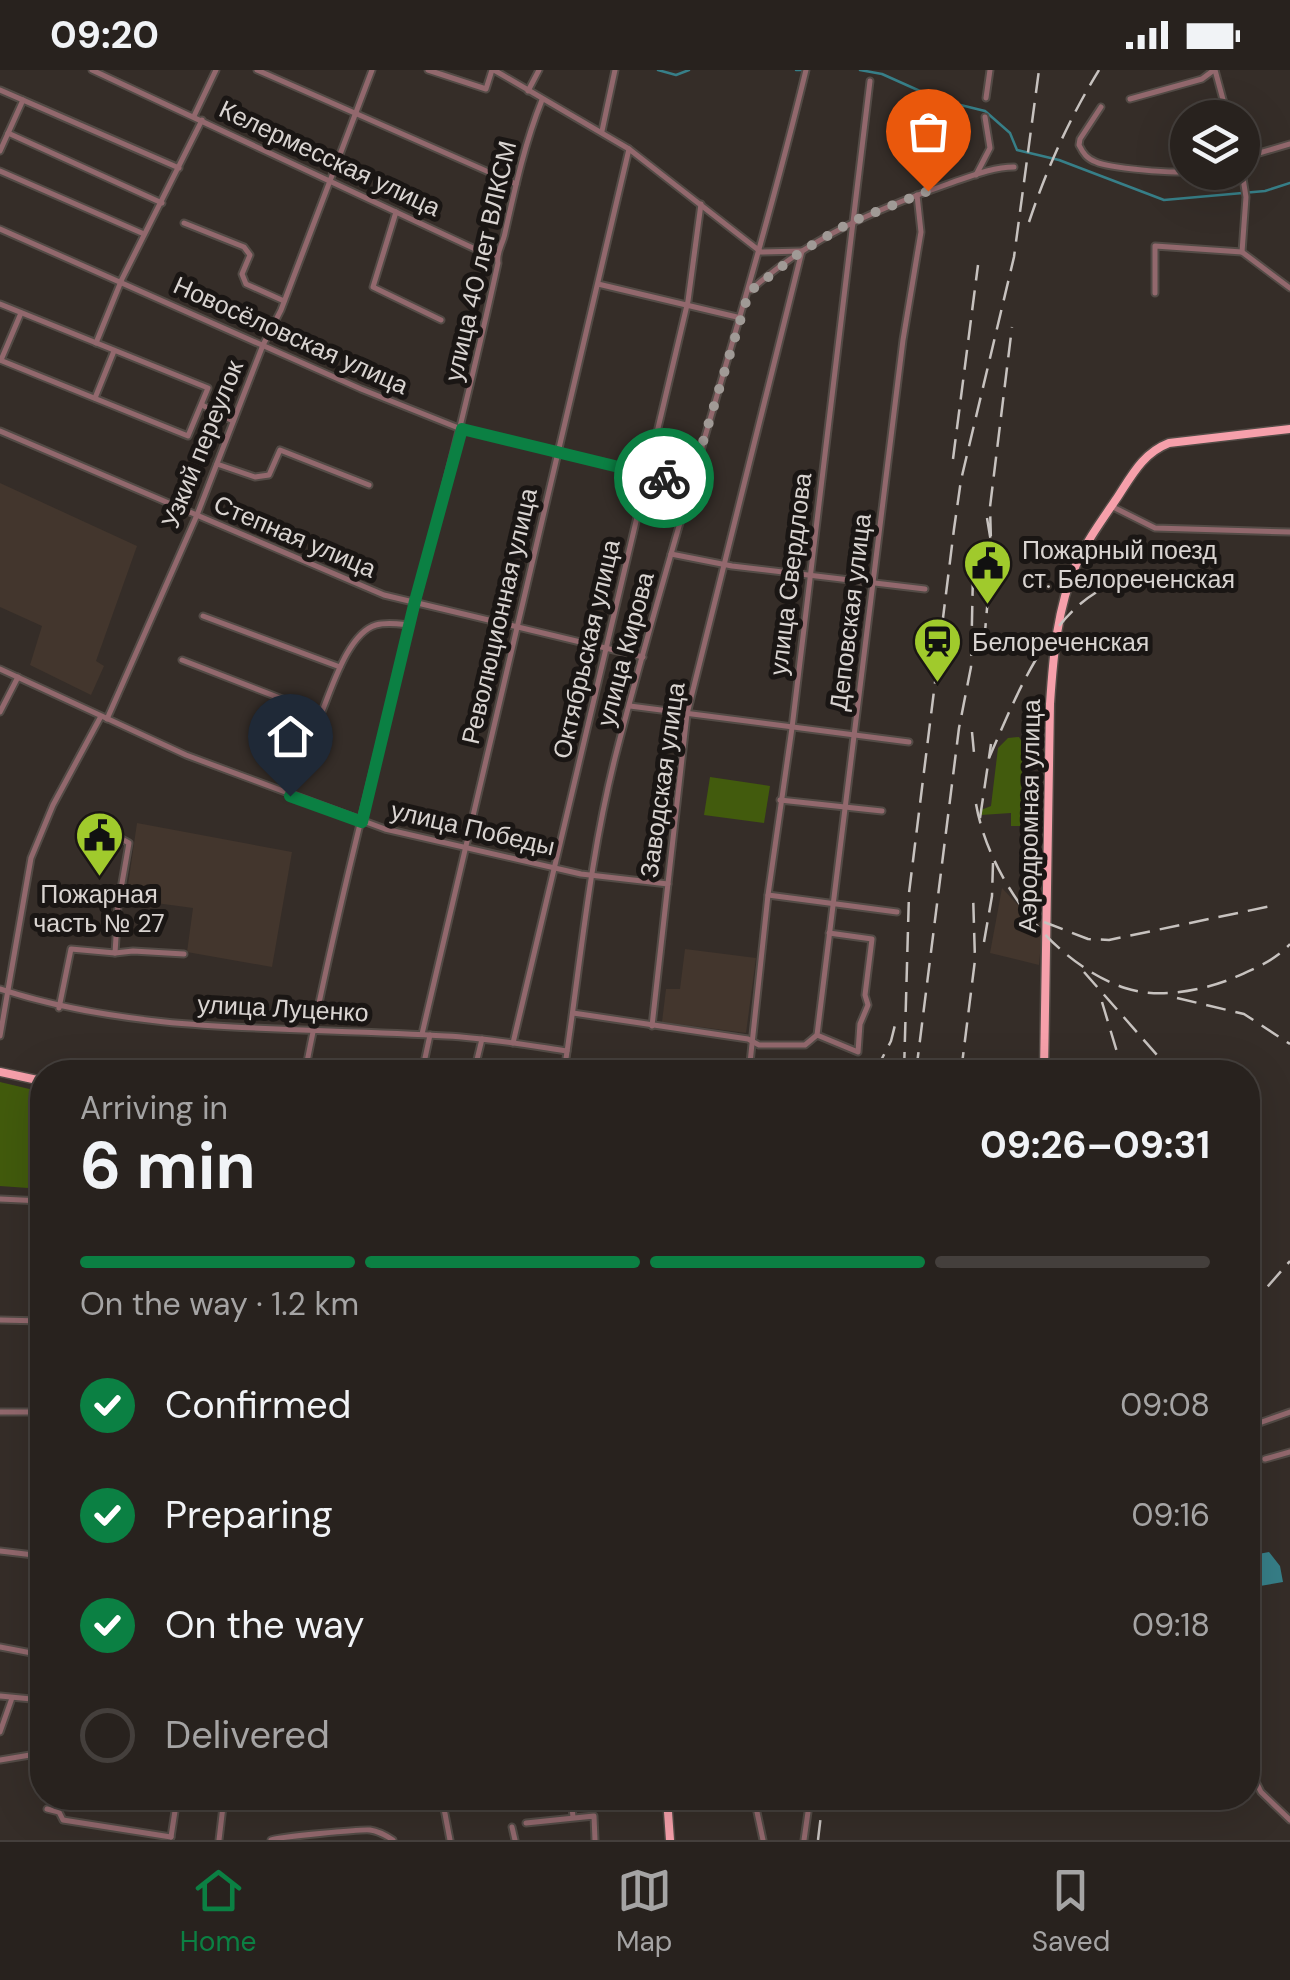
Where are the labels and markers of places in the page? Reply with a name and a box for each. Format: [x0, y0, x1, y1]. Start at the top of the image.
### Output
pin [886, 89, 971, 192]
place label: Пожарный поезд ст. Белореченская [1022, 534, 1235, 596]
public building icon: Пожарный поезд ст. Белореченская [961, 538, 1013, 606]
station icon: Белореченская [911, 616, 963, 684]
place label: Белореченская [972, 626, 1149, 659]
pin [248, 694, 333, 797]
public building icon: Пожарная часть № 27 [73, 810, 125, 878]
place label: Пожарная часть № 27 [33, 878, 165, 940]

